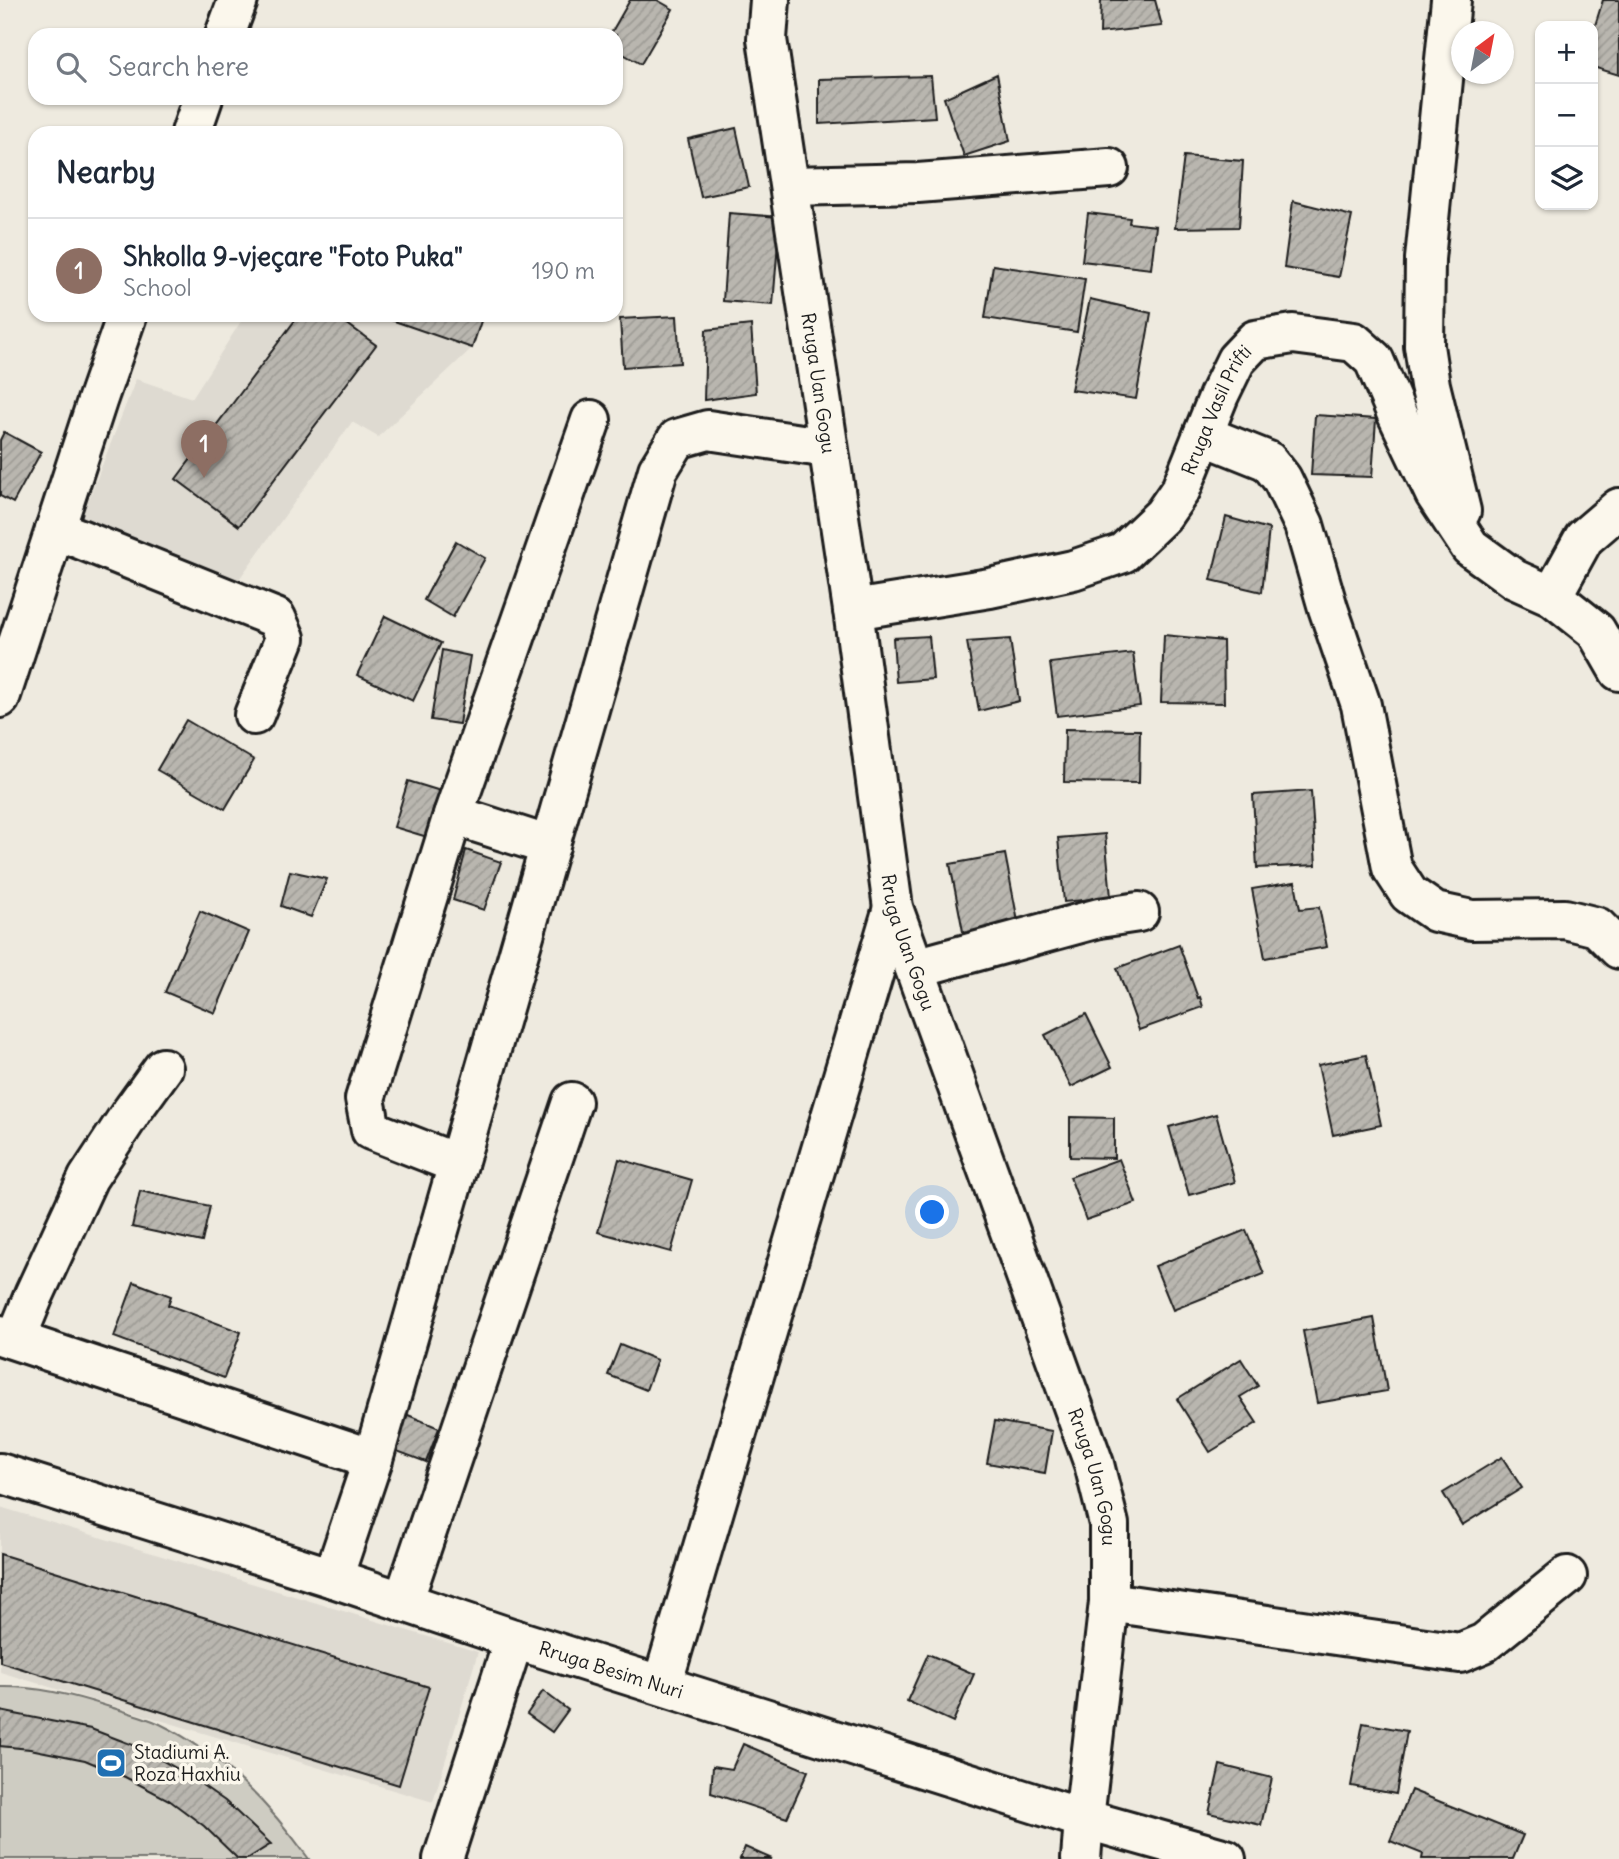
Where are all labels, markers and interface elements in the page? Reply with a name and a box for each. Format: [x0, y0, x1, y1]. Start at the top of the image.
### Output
north arrow [1451, 21, 1514, 84]
map controls [1535, 21, 1598, 210]
button: + [1535, 21, 1598, 84]
search box [28, 28, 623, 105]
icon: search [52, 48, 90, 86]
text: Search here [108, 50, 249, 83]
button: − [1535, 84, 1598, 147]
button: layers [1535, 147, 1598, 210]
text: Nearby [56, 153, 156, 191]
text: Shkolla 9-vjeçare "Foto Puka" [123, 240, 463, 273]
text: 1 [74, 256, 84, 285]
text: 190 m [532, 256, 595, 285]
text: School [123, 273, 192, 302]
street label: Rruga Uan Gogu [796, 311, 841, 455]
street label: Rruga Vasil Prifti [1176, 340, 1256, 478]
pin: 1 [181, 420, 227, 478]
street label: Rruga Uan Gogu [877, 872, 941, 1014]
your location [915, 1195, 949, 1229]
street label: Rruga Uan Gogu [1063, 1405, 1121, 1546]
street label: Rruga Besim Nuri [536, 1636, 686, 1704]
place label: Stadiumi A. Roza Haxhiu [134, 1740, 241, 1786]
sports icon: Stadiumi A. Roza Haxhiu [94, 1746, 128, 1780]

